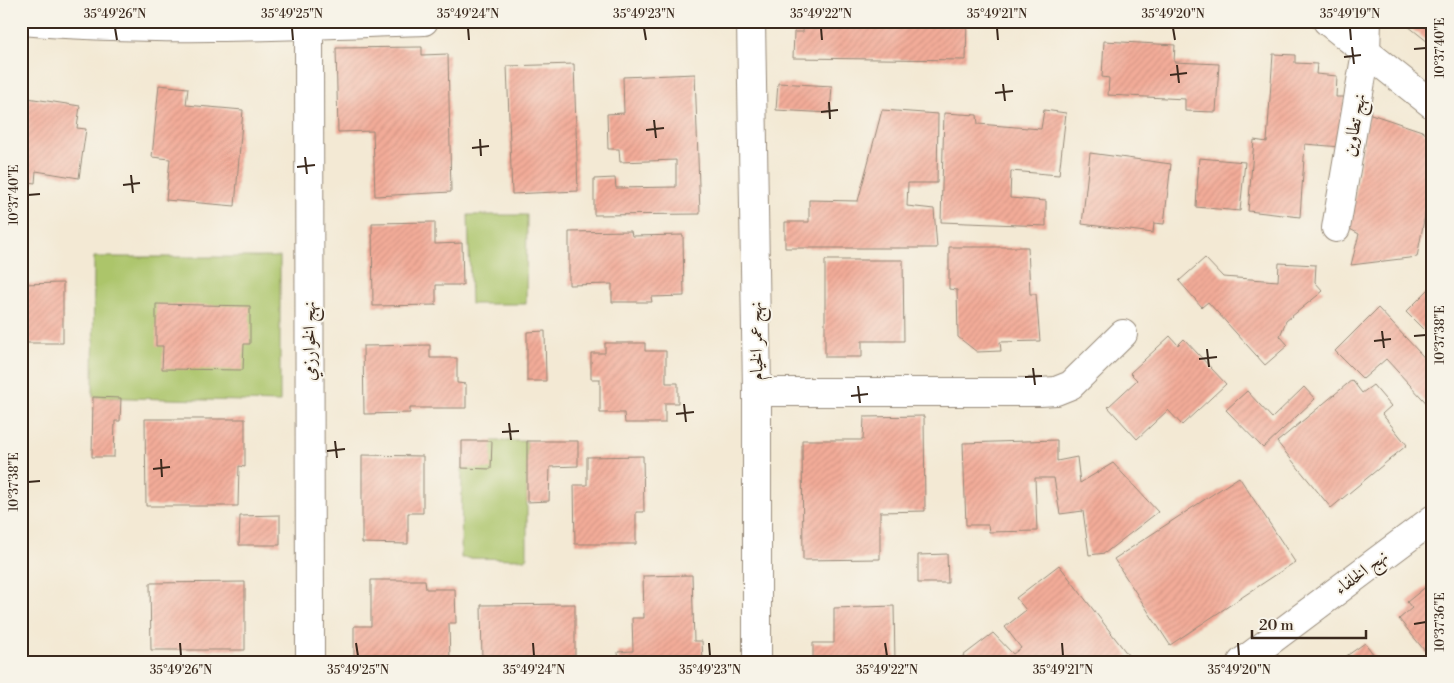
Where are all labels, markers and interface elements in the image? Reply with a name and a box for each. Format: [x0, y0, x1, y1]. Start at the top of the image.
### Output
text: 35°49'26"N [84, 7, 146, 22]
text: 35°49'25"N [261, 7, 323, 22]
text: 35°49'24"N [437, 7, 499, 22]
text: 35°49'23"N [613, 7, 675, 22]
text: 35°49'22"N [790, 7, 852, 22]
text: 35°49'21"N [967, 7, 1027, 22]
text: 35°49'20"N [1141, 7, 1205, 22]
text: 35°49'19"N [1320, 7, 1380, 22]
text: 10°37'40"E [1433, 18, 1448, 78]
street label: نهج تطاوين [1338, 92, 1375, 159]
text: 10°37'40"E [7, 165, 22, 225]
street label: نهج الخوارزمي [298, 301, 325, 381]
street label: نهج عمر الخيام [744, 301, 773, 381]
text: 10°37'38"E [1433, 305, 1448, 365]
text: 10°37'38"E [7, 452, 22, 512]
street label: نهج الخلفاء [1330, 545, 1395, 603]
text: 10°37'36"E [1433, 592, 1448, 652]
scale bar [1252, 608, 1365, 640]
text: 20 m [1259, 616, 1294, 635]
text: 35°49'26"N [150, 663, 212, 678]
text: 35°49'25"N [327, 663, 389, 678]
text: 35°49'24"N [503, 663, 565, 678]
text: 35°49'23"N [679, 663, 741, 678]
text: 35°49'22"N [856, 663, 918, 678]
text: 35°49'21"N [1033, 663, 1093, 678]
text: 35°49'20"N [1207, 663, 1271, 678]

